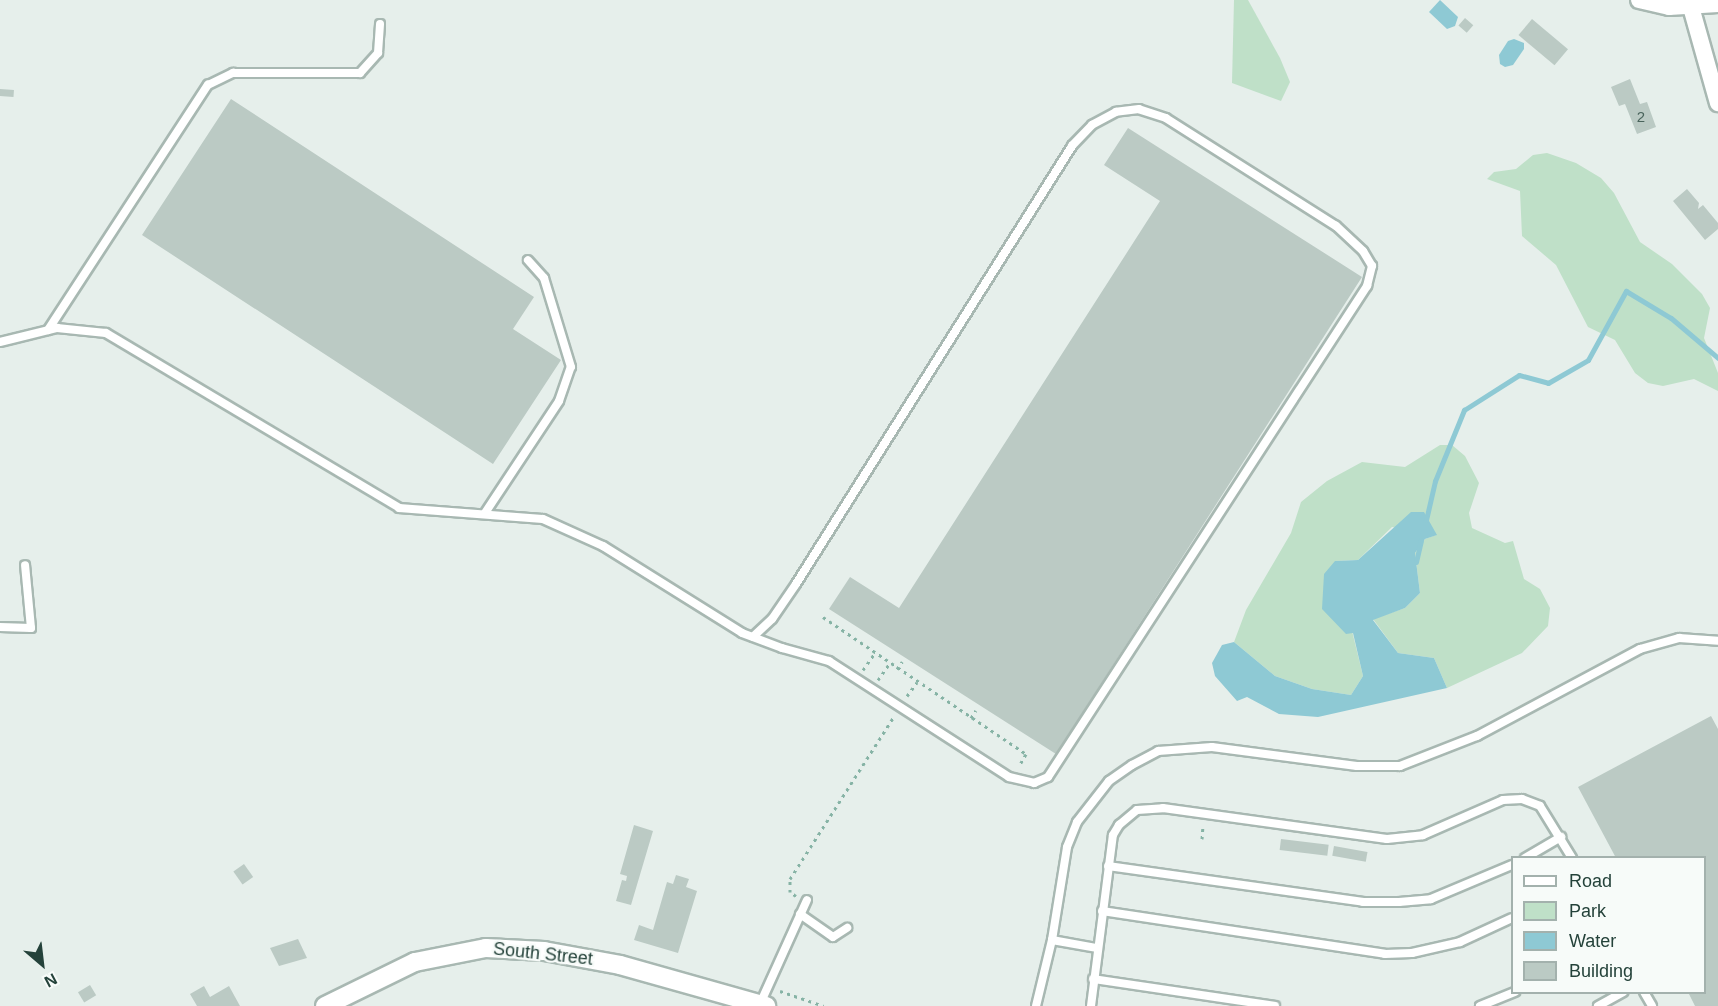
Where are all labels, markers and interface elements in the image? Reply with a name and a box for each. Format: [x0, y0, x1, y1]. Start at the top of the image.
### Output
house number: 2 [1637, 108, 1645, 126]
legend [1511, 856, 1706, 994]
text: Road [1569, 871, 1612, 891]
text: Park [1569, 901, 1606, 921]
text: Water [1569, 931, 1616, 951]
north arrow [12, 934, 72, 994]
street label: South Street [492, 938, 594, 970]
text: Building [1569, 961, 1633, 981]
text: N [42, 970, 60, 991]

